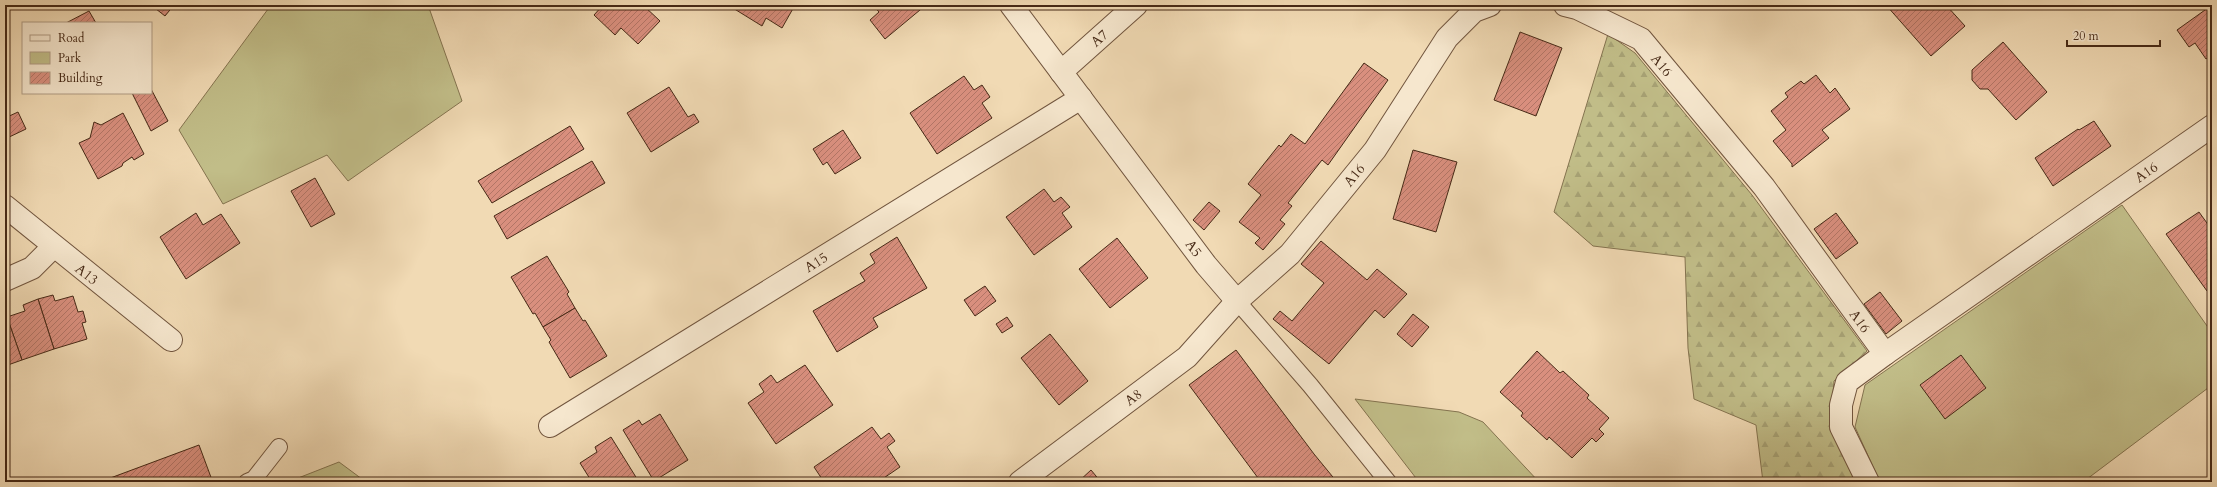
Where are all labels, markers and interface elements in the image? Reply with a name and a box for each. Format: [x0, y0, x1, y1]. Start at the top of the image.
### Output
legend [22, 22, 152, 94]
scale bar [2067, 22, 2160, 48]
street label: A7 [1087, 26, 1112, 51]
text: 20 m [2073, 28, 2100, 44]
text: Road [58, 30, 85, 46]
text: Park [58, 50, 82, 66]
street label: A16 [1647, 50, 1677, 81]
text: Building [58, 70, 103, 86]
street label: A16 [2131, 158, 2162, 187]
street label: A16 [1339, 160, 1369, 191]
street label: A5 [1181, 236, 1206, 261]
street label: A15 [801, 248, 832, 277]
street label: A13 [71, 259, 102, 289]
street label: A16 [1845, 306, 1874, 337]
street label: A8 [1121, 385, 1146, 410]

